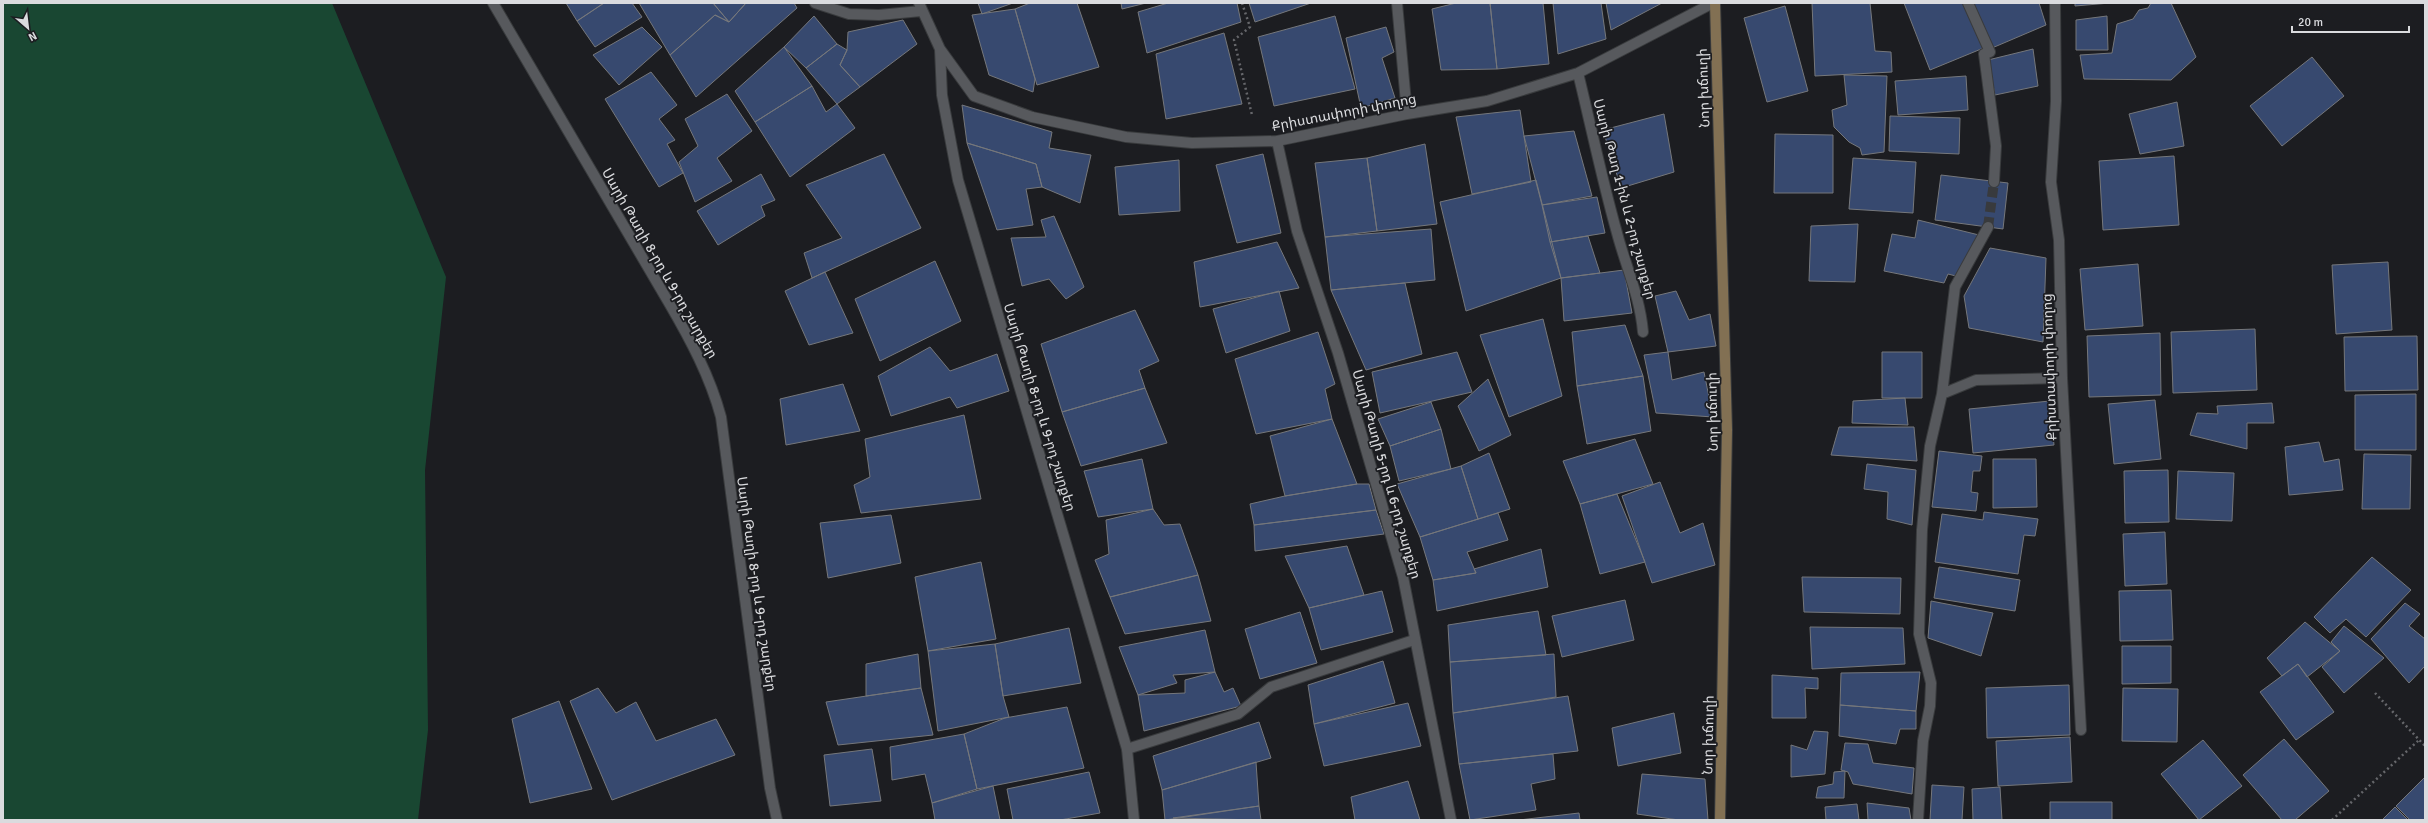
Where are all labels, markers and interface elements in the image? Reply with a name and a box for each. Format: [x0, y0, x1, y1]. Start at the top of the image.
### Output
north arrow [8, 8, 48, 48]
scale bar [2292, 8, 2409, 34]
text: 20 m [2298, 15, 2323, 30]
text: N [26, 29, 39, 44]
street label: Նոր խճուղի [1694, 48, 1713, 128]
street label: Քրիստափորի փողոց [1270, 90, 1418, 135]
street label: Սարի Թաղ 1-ին և 2-րդ շարքեր [1590, 97, 1660, 301]
street label: Սարի Թաղի 8-րդ և 9-րդ շարքեր [598, 165, 721, 361]
street label: Քրիստափորի փողոց [2038, 293, 2061, 441]
street label: Սարի Թաղի 8-րդ և 9-րդ շարքեր [1000, 301, 1079, 513]
street label: Սարի Թաղի 5-րդ և 6-րդ շարքեր [1348, 367, 1425, 581]
street label: Նոր խճուղի [1703, 372, 1722, 452]
street label: Սարի Թաղի 8-րդ և 9-րդ շարքեր [733, 475, 780, 693]
street label: Նոր խճուղի [1699, 695, 1718, 775]

